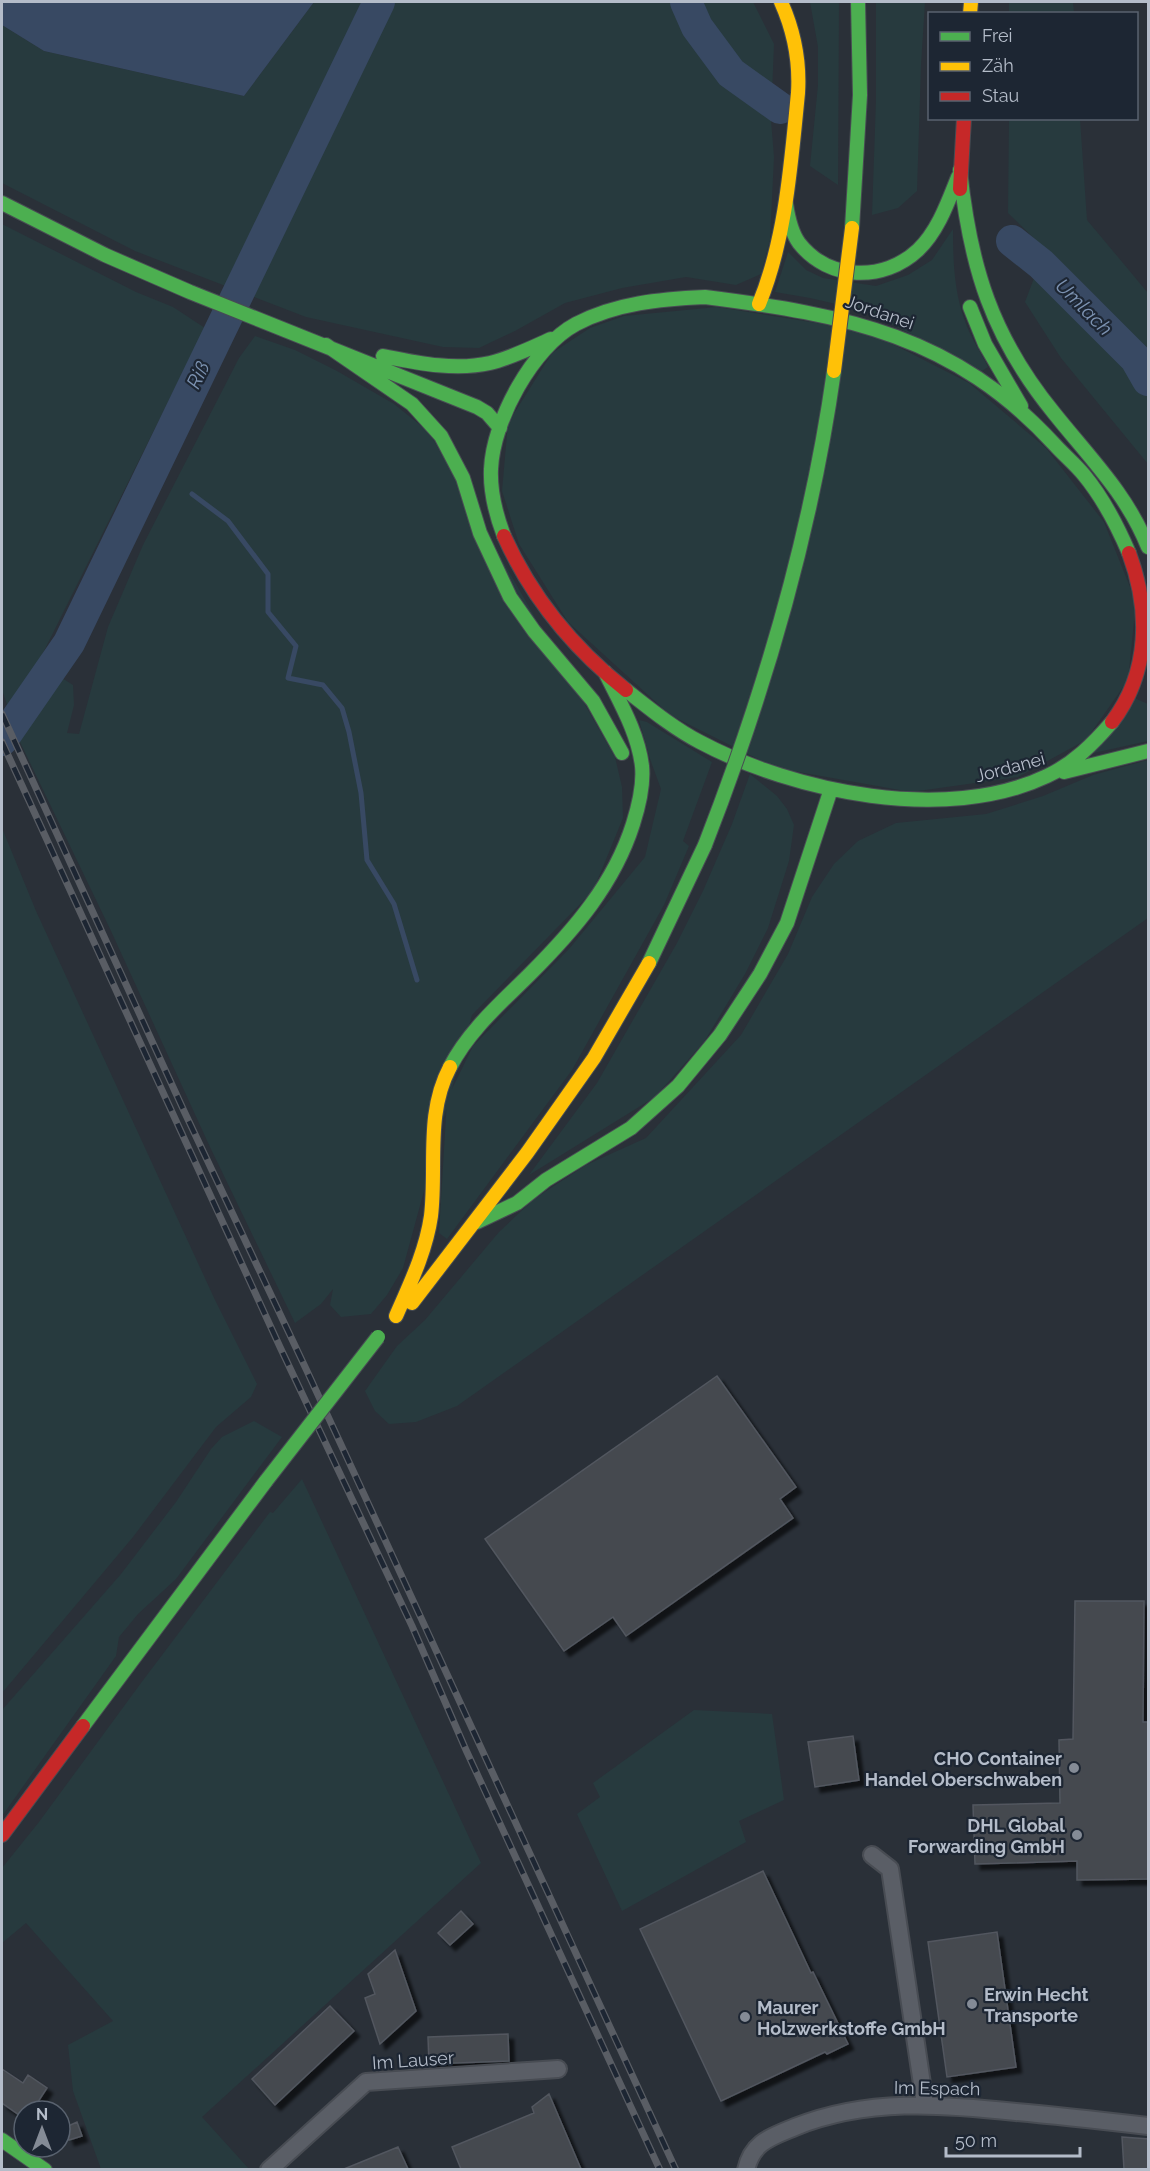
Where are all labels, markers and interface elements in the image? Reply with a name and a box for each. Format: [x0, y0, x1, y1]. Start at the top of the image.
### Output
legend [928, 12, 1138, 120]
text: Frei [982, 25, 1012, 46]
text: Zäh [982, 55, 1014, 76]
text: Stau [982, 85, 1019, 106]
water label: Umlach [1050, 273, 1118, 341]
street label: Jordanei [843, 290, 917, 334]
water label: Riß [181, 357, 215, 393]
street label: Jordanei [973, 748, 1047, 786]
place label: CHO Container Handel Oberschwaben [865, 1748, 1062, 1790]
marker: CHO Container Handel Oberschwaben [1067, 1761, 1081, 1775]
place label: DHL Global Forwarding GmbH [908, 1815, 1065, 1857]
marker: DHL Global Forwarding GmbH [1070, 1828, 1084, 1842]
place label: Erwin Hecht Transporte [984, 1984, 1089, 2026]
place label: Maurer Holzwerkstoffe GmbH [757, 1997, 946, 2039]
marker: Erwin Hecht Transporte [965, 1997, 979, 2011]
marker: Maurer Holzwerkstoffe GmbH [738, 2010, 752, 2024]
street label: Im Lauser [371, 2047, 455, 2073]
street label: Im Espach [894, 2077, 980, 2099]
north arrow [12, 2099, 72, 2159]
text: N [36, 2105, 48, 2124]
scale bar [946, 2120, 1080, 2158]
text: 50 m [955, 2130, 997, 2151]

